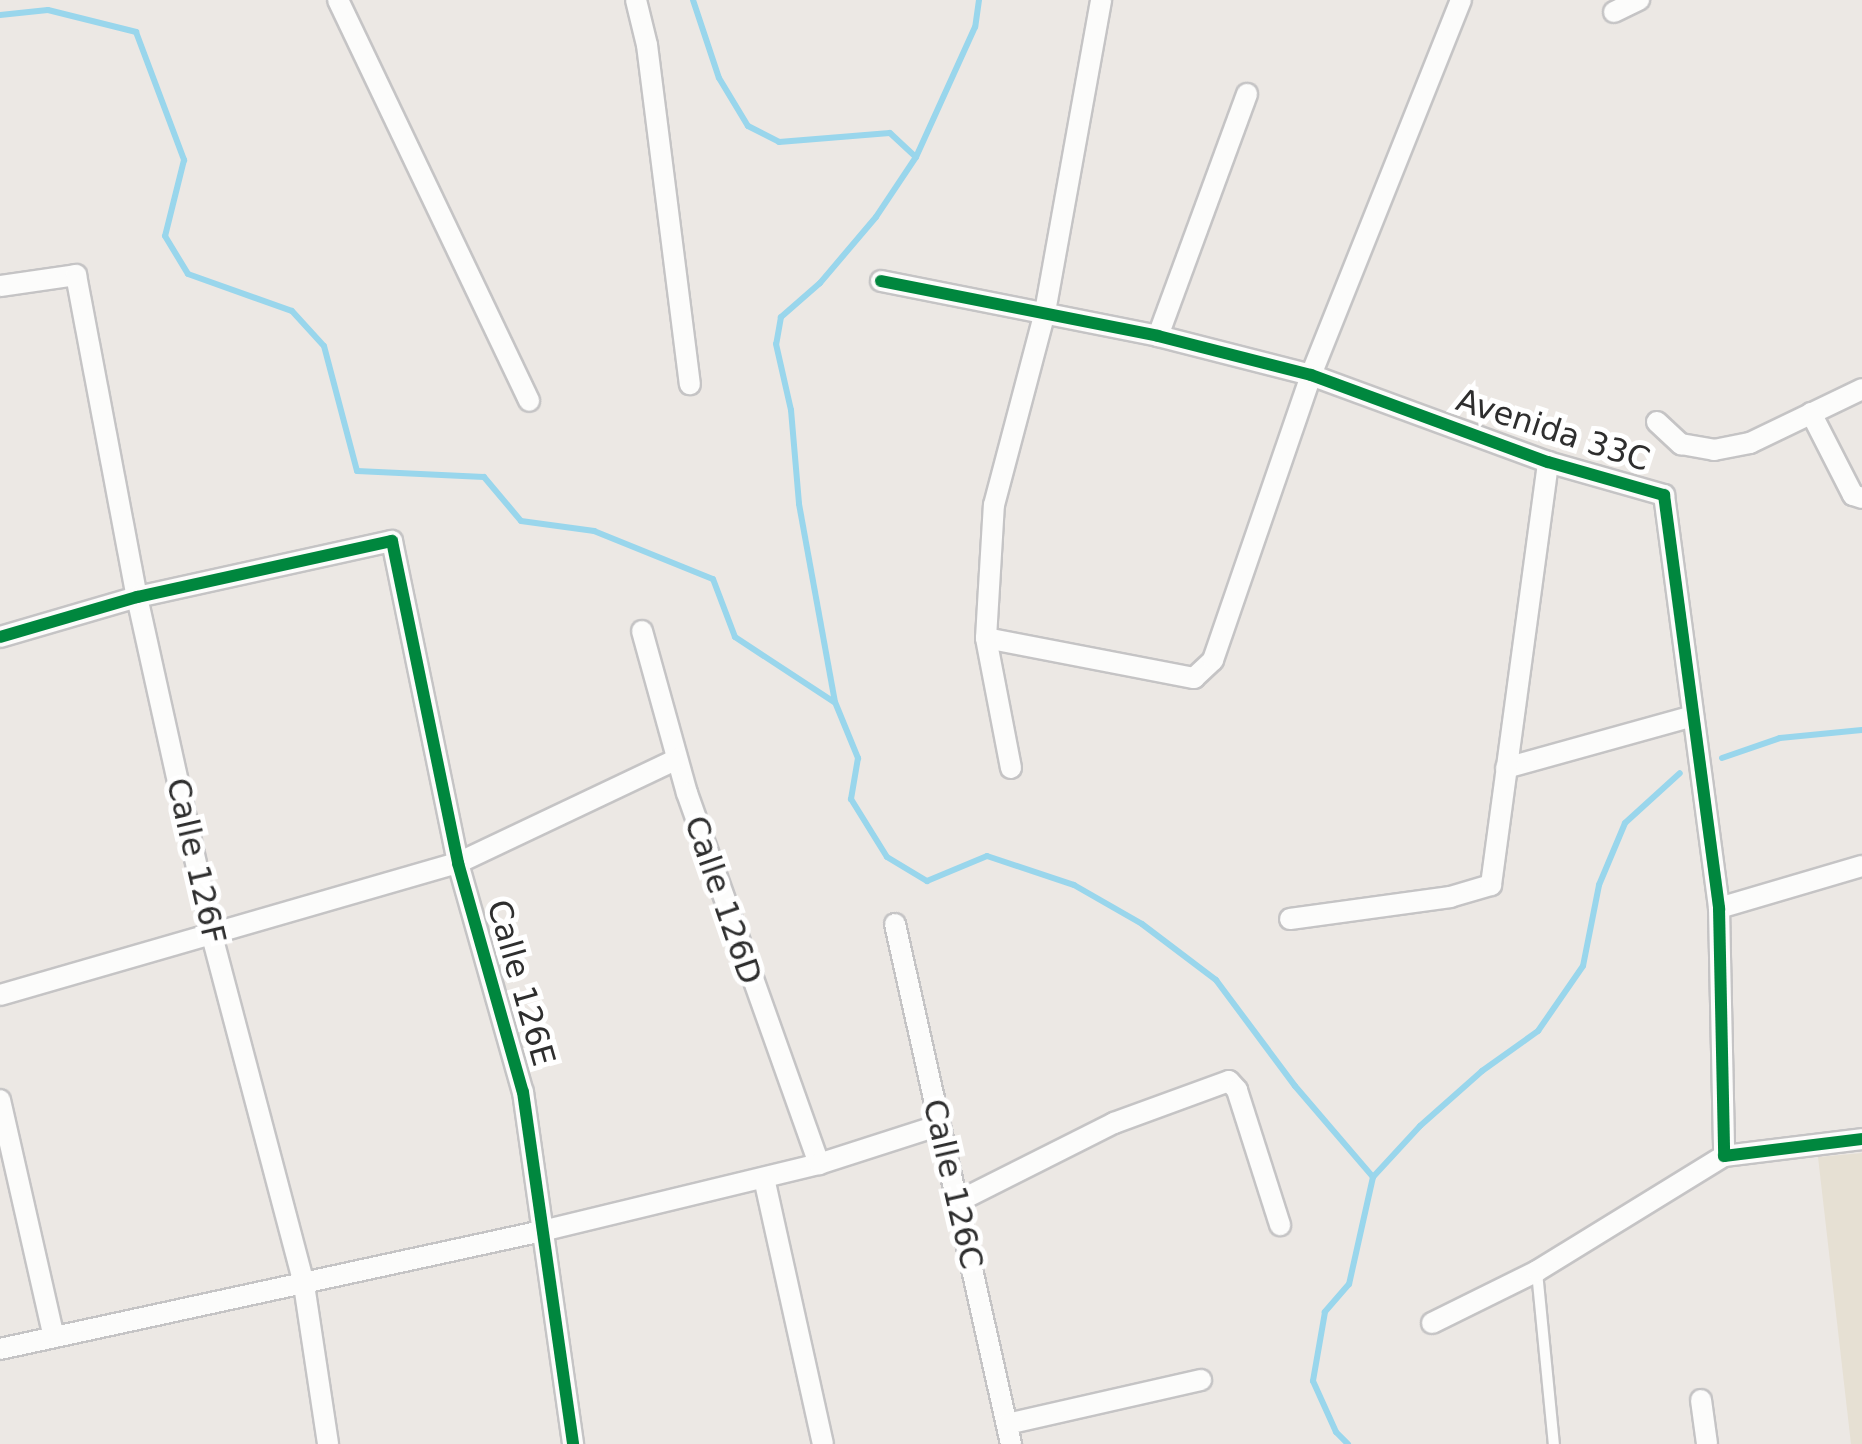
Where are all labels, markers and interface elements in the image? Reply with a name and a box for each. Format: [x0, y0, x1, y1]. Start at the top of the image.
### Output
street label: Avenida 33C [1452, 381, 1654, 479]
street label: Calle 126F [158, 774, 234, 948]
street label: Calle 126D [676, 811, 770, 989]
street label: Calle 126E [479, 896, 563, 1070]
street label: Calle 126C [915, 1095, 991, 1273]

